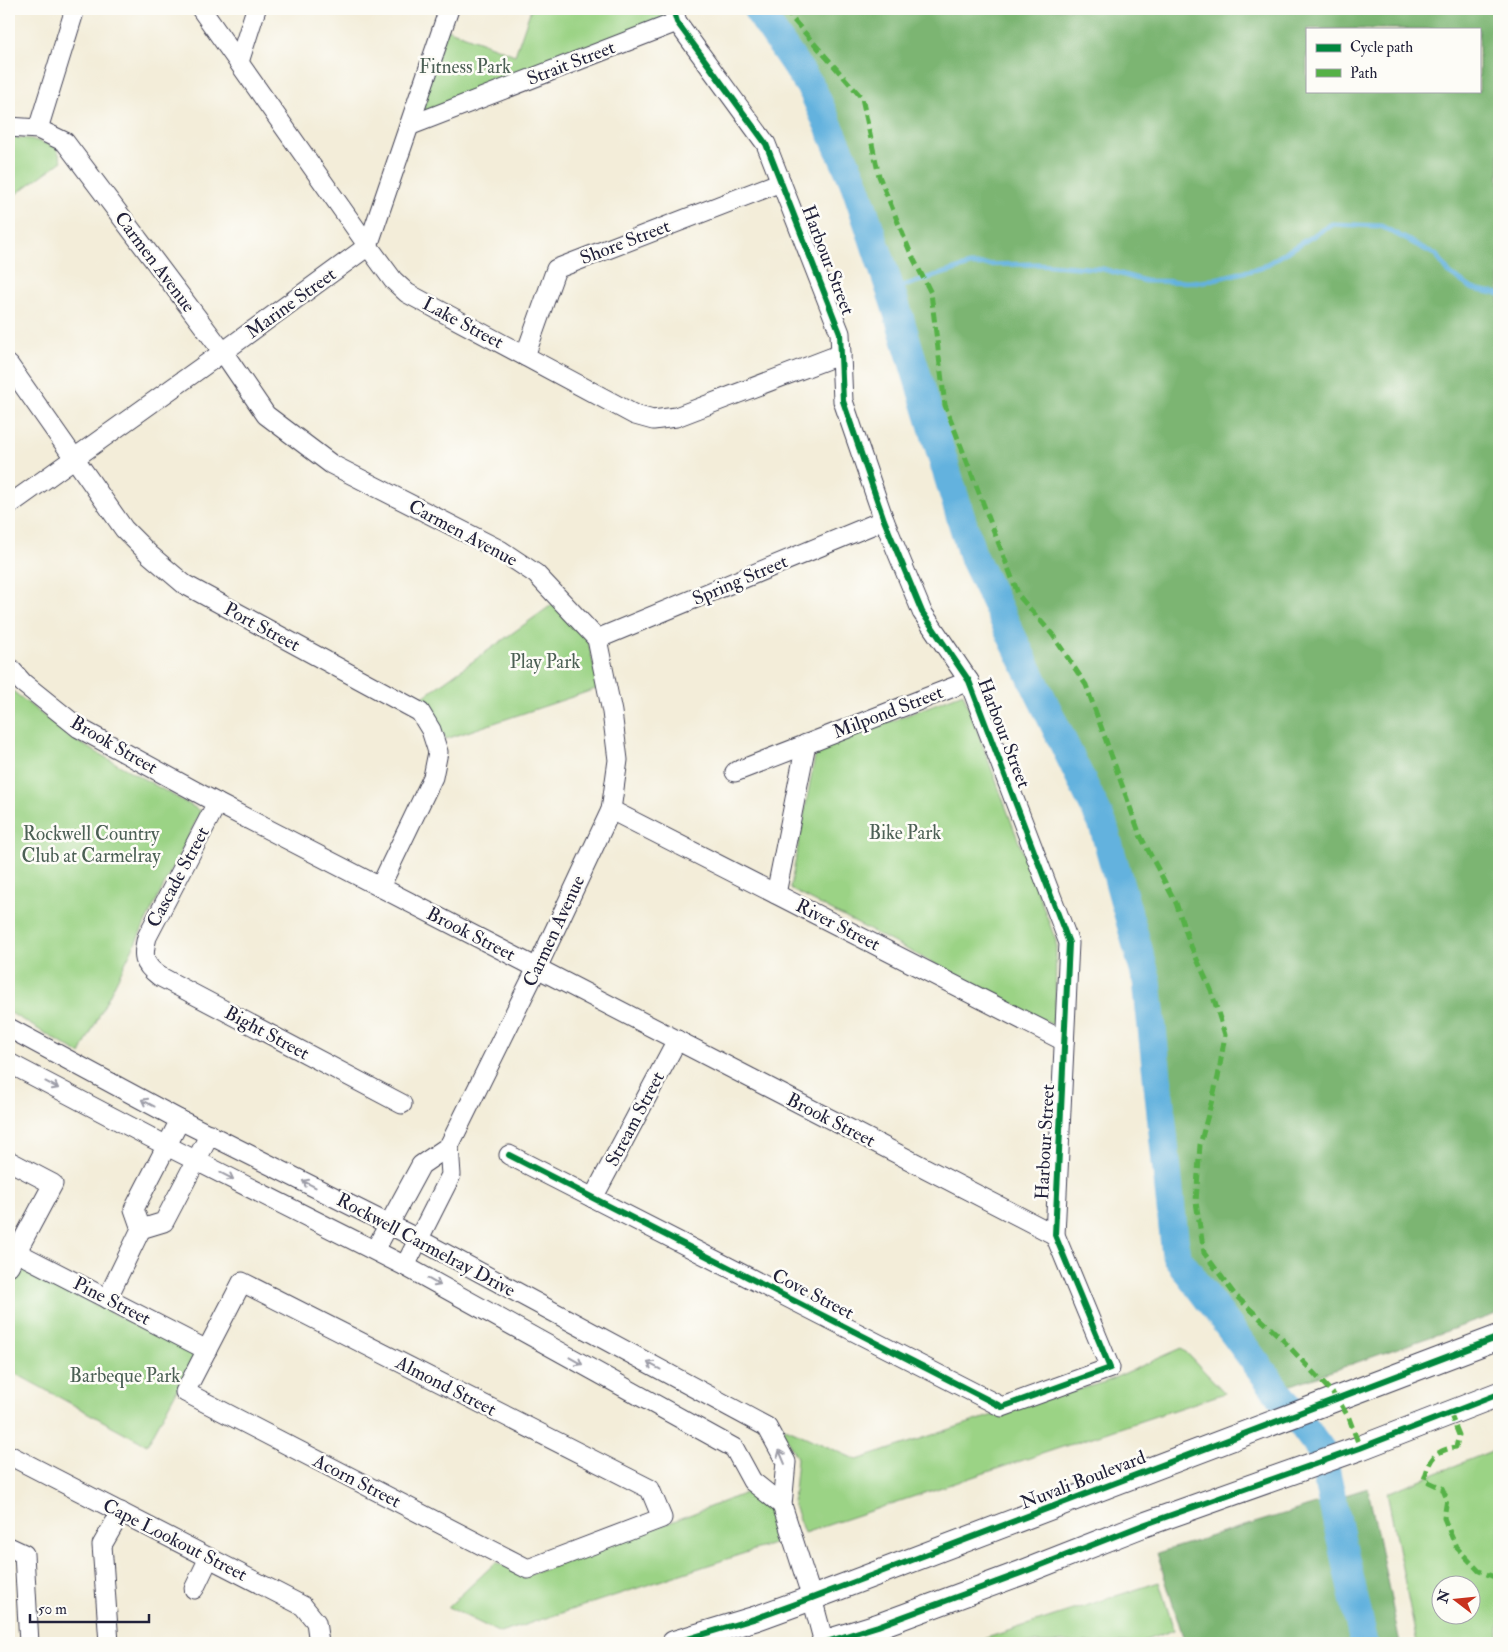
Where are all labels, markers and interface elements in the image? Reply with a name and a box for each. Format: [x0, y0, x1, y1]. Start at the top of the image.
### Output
legend [1306, 28, 1480, 92]
street label: Strait Street [524, 35, 618, 91]
text: Cycle path [1350, 38, 1413, 58]
park label: Fitness Park [419, 55, 511, 79]
text: Path [1350, 64, 1377, 83]
street label: Harbour Street [796, 202, 860, 318]
street label: Carmen Avenue [109, 207, 201, 317]
street label: Shore Street [577, 214, 673, 270]
street label: Marine Street [241, 262, 341, 344]
street label: Lake Street [418, 292, 508, 354]
street label: Carmen Avenue [404, 494, 522, 572]
street label: Spring Street [689, 549, 792, 612]
street label: Port Street [220, 597, 304, 657]
park label: Play Park [510, 650, 580, 674]
street label: Harbour Street [972, 675, 1036, 791]
street label: Milpond Street [830, 680, 947, 745]
street label: Brook Street [66, 710, 162, 780]
park label: Bike Park [869, 821, 941, 845]
park label: Rockwell Country Club at Carmelray [21, 822, 161, 868]
street label: Cascade Street [141, 822, 215, 932]
street label: Carmen Avenue [518, 871, 590, 991]
street label: River Street [792, 894, 884, 956]
street label: Brook Street [423, 901, 519, 967]
street label: Bight Street [220, 1001, 314, 1065]
street label: Stream Street [600, 1067, 670, 1171]
one-way arrow [44, 1081, 59, 1090]
street label: Harbour Street [1030, 1084, 1060, 1200]
street label: Brook Street [783, 1087, 879, 1153]
one-way arrow [141, 1098, 156, 1108]
one-way arrow [219, 1172, 234, 1181]
one-way arrow [302, 1179, 317, 1188]
street label: Rockwell Carmelray Drive [332, 1188, 520, 1302]
street label: Cove Street [768, 1263, 858, 1325]
street label: Pine Street [69, 1271, 155, 1331]
one-way arrow [427, 1277, 442, 1287]
street label: Almond Street [391, 1350, 500, 1422]
one-way arrow [569, 1356, 583, 1366]
one-way arrow [647, 1361, 662, 1370]
park label: Barbeque Park [70, 1364, 180, 1388]
street label: Nuvali Boulevard [1017, 1445, 1150, 1515]
street label: Acorn Street [308, 1448, 405, 1513]
one-way arrow [777, 1450, 787, 1465]
street label: Cape Lookout Street [98, 1493, 251, 1588]
north arrow [1430, 1574, 1480, 1624]
text: N [1434, 1588, 1454, 1606]
scale bar [30, 1592, 149, 1624]
text: 50 m [38, 1600, 67, 1619]

